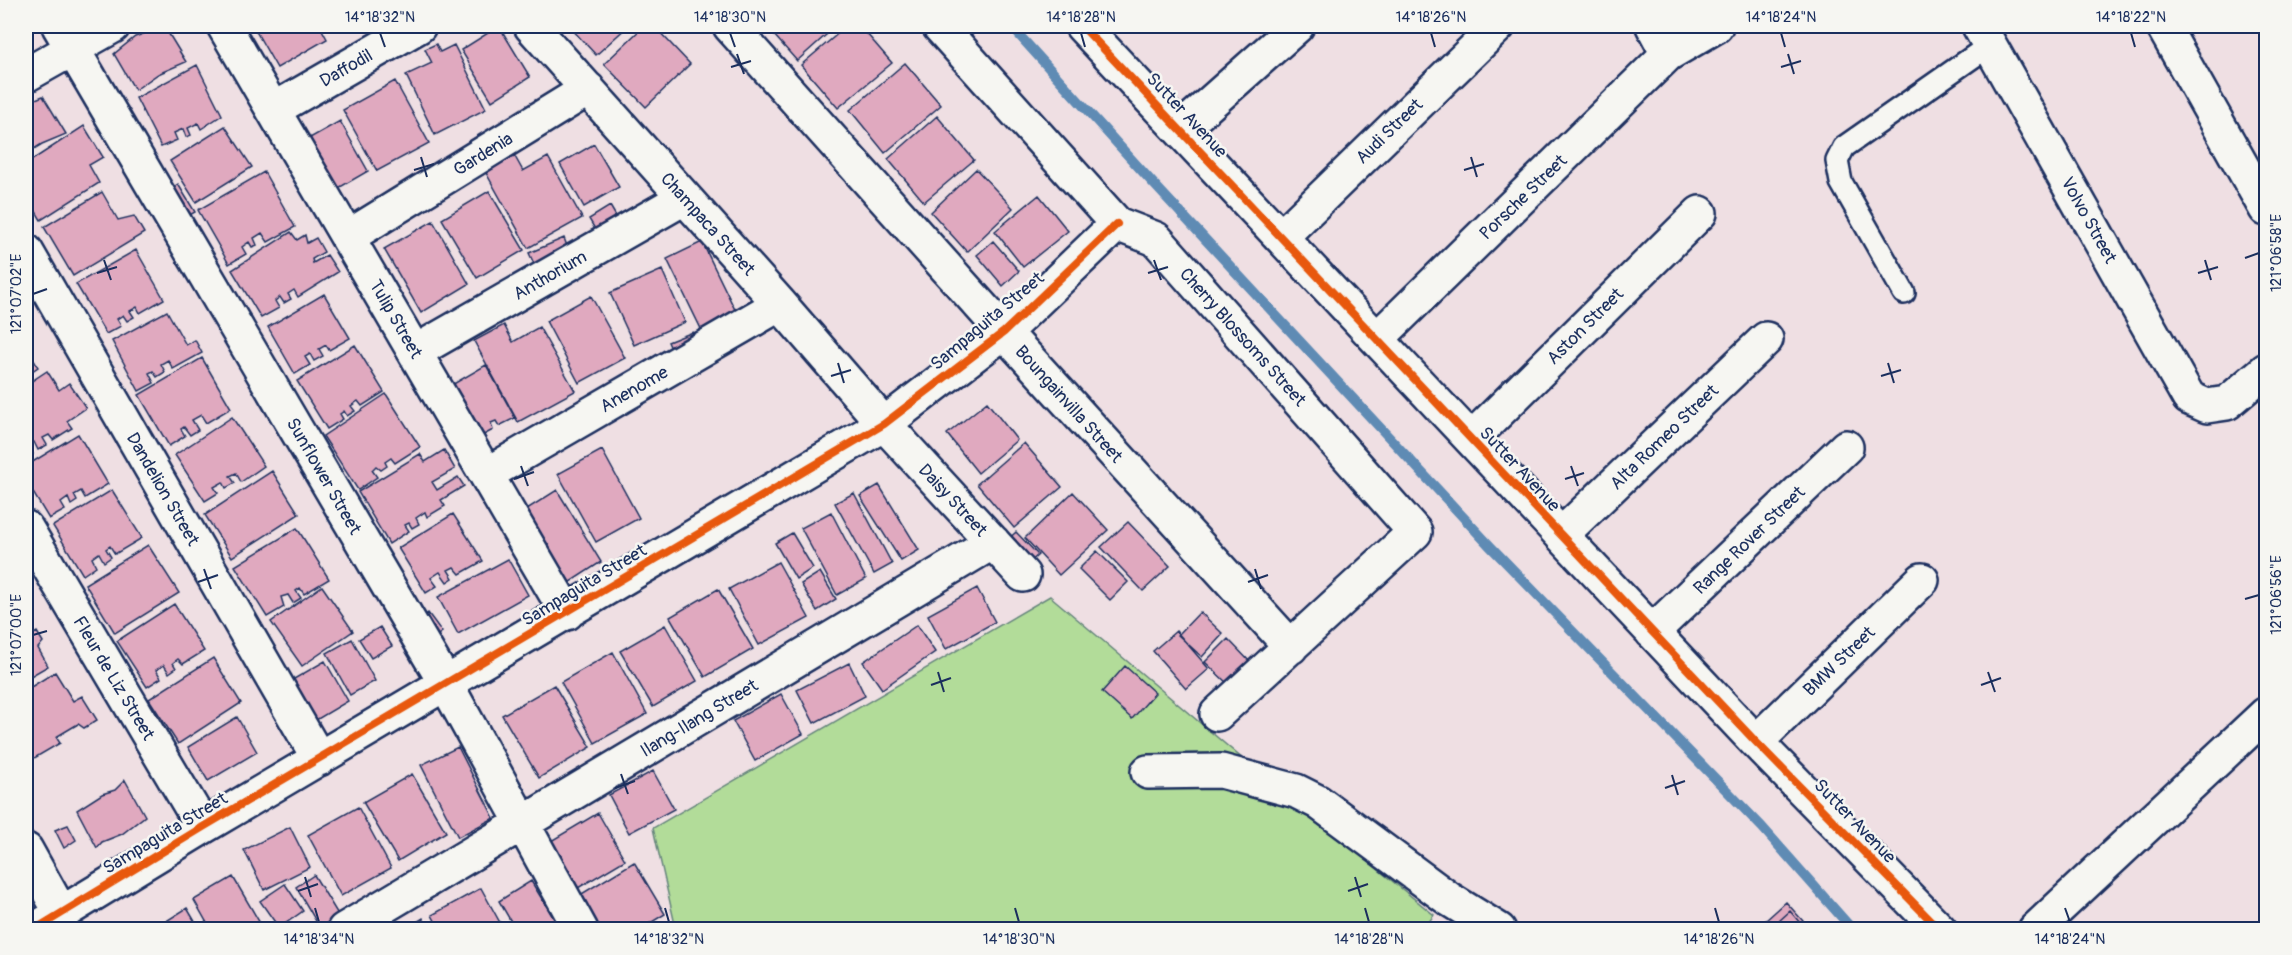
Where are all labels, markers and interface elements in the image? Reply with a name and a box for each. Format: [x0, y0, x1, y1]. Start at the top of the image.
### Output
text: 14°18'32"N [345, 8, 415, 27]
text: 14°18'30"N [694, 8, 766, 27]
text: 14°18'28"N [1046, 8, 1116, 27]
text: 14°18'26"N [1396, 8, 1466, 27]
text: 14°18'24"N [1746, 8, 1816, 27]
text: 14°18'22"N [2096, 8, 2166, 27]
street label: Daffodil [316, 44, 377, 93]
street label: Sutter Avenue [1141, 68, 1232, 163]
street label: Audi Street [1351, 93, 1428, 169]
street label: Gardenia [449, 127, 517, 182]
street label: Porsche Street [1475, 149, 1573, 245]
street label: Champaca Street [655, 168, 760, 281]
street label: Volvo Street [2055, 173, 2122, 268]
text: 121°06'58"E [2267, 214, 2286, 292]
street label: Anthorium [509, 245, 591, 306]
text: 121°07'02"E [7, 254, 26, 334]
street label: Cherry Blossoms Street [1174, 263, 1311, 412]
street label: Sampaguita Street [926, 267, 1049, 376]
street label: Tulip Street [364, 276, 428, 363]
street label: Aston Street [1542, 283, 1629, 370]
street label: Boungainvilla Street [1010, 341, 1128, 469]
street label: Anenome [596, 361, 673, 418]
street label: Alta Romeo Street [1605, 379, 1724, 495]
street label: Sunflower Street [281, 414, 367, 539]
street label: Sutter Avenue [1474, 422, 1565, 517]
street label: Dandelion Street [121, 428, 205, 551]
street label: Daisy Street [913, 459, 993, 542]
street label: Range Rover Street [1689, 481, 1811, 600]
street label: Sampaguita Street [518, 539, 651, 632]
text: 121°06'56"E [2267, 555, 2286, 635]
text: 121°07'00"E [7, 594, 26, 676]
street label: Fleur de Liz Street [68, 612, 160, 745]
street label: BMW Street [1799, 621, 1881, 701]
street label: Ilang-Ilang Street [636, 674, 763, 763]
street label: Sutter Avenue [1809, 774, 1901, 868]
street label: Sampaguita Street [99, 787, 232, 880]
text: 14°18'34"N [284, 930, 354, 949]
text: 14°18'32"N [634, 930, 704, 949]
text: 14°18'30"N [983, 930, 1055, 949]
text: 14°18'28"N [1334, 930, 1404, 949]
text: 14°18'26"N [1684, 930, 1754, 949]
text: 14°18'24"N [2035, 930, 2105, 949]

